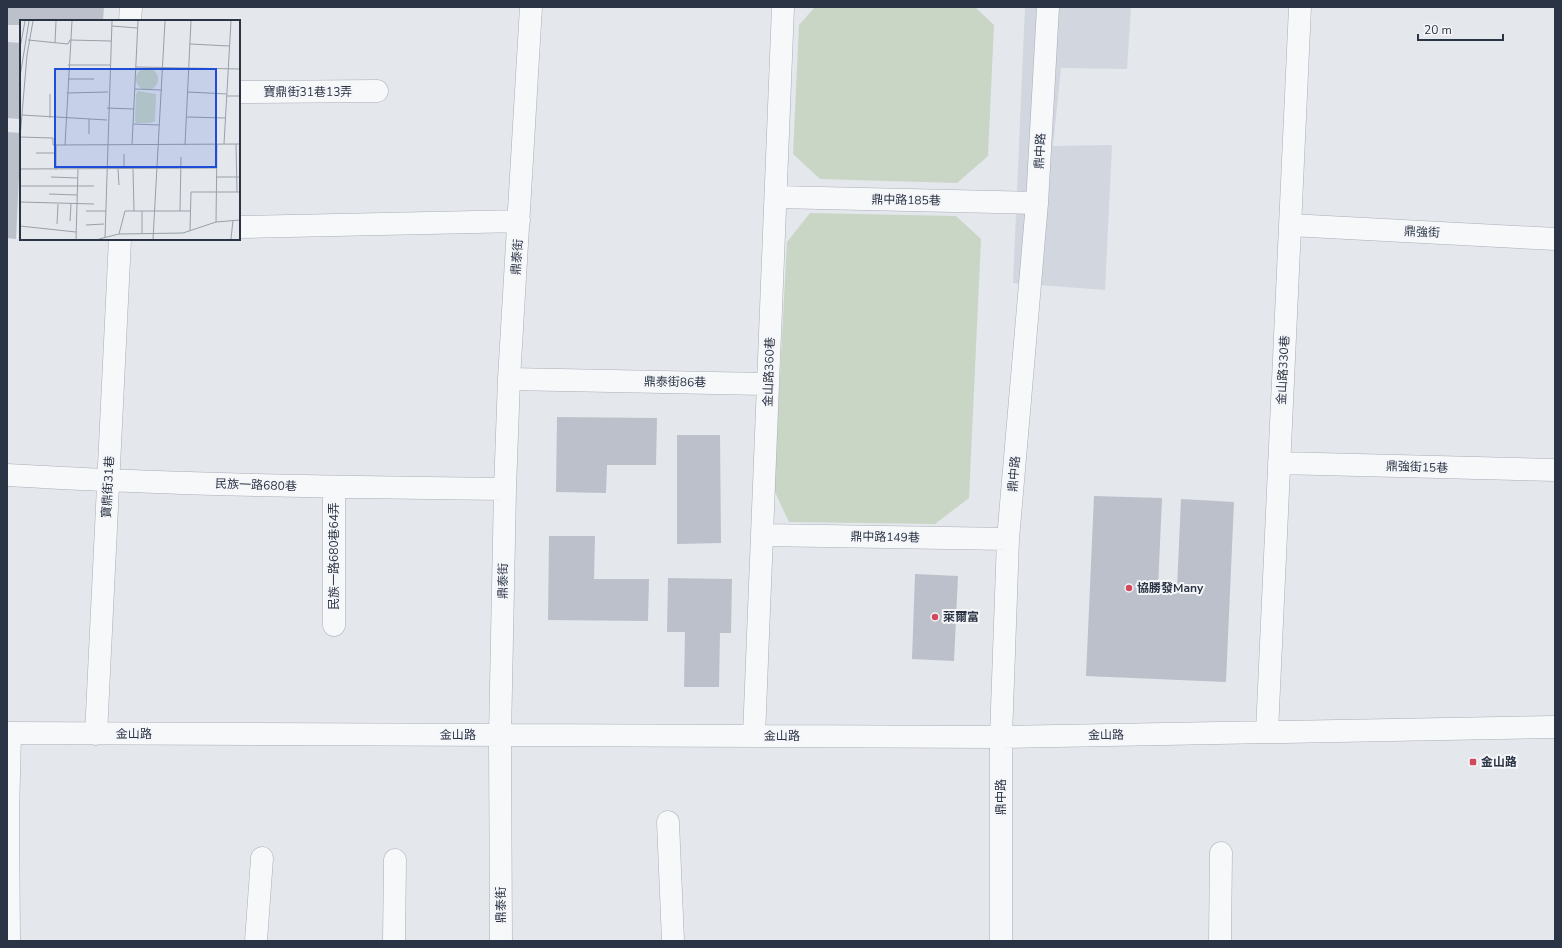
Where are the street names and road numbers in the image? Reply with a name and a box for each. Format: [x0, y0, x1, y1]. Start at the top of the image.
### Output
street label: 寶鼎街31巷13弄 [264, 84, 352, 100]
street label: 鼎中路 [1031, 133, 1049, 169]
street label: 鼎中路185巷 [871, 191, 941, 209]
street label: 鼎強街 [1404, 223, 1440, 241]
street label: 鼎泰街 [508, 238, 526, 276]
street label: 金山路330巷 [1273, 335, 1293, 405]
street label: 金山路360巷 [760, 337, 778, 407]
street label: 鼎泰街86巷 [644, 373, 706, 391]
street label: 寶鼎街31巷 [98, 455, 118, 519]
street label: 鼎中路 [1004, 455, 1024, 493]
street label: 鼎強街15巷 [1386, 458, 1448, 476]
street label: 民族一路680巷 [215, 476, 297, 494]
street label: 民族一路680巷64弄 [326, 502, 342, 610]
street label: 鼎中路149巷 [850, 528, 920, 546]
street label: 鼎泰街 [495, 563, 511, 599]
street label: 金山路 [116, 726, 152, 742]
street label: 金山路 [440, 727, 476, 743]
street label: 金山路 [1088, 727, 1124, 743]
street label: 金山路 [764, 728, 800, 744]
street label: 鼎中路 [993, 779, 1009, 815]
street label: 鼎泰街 [493, 887, 509, 923]

